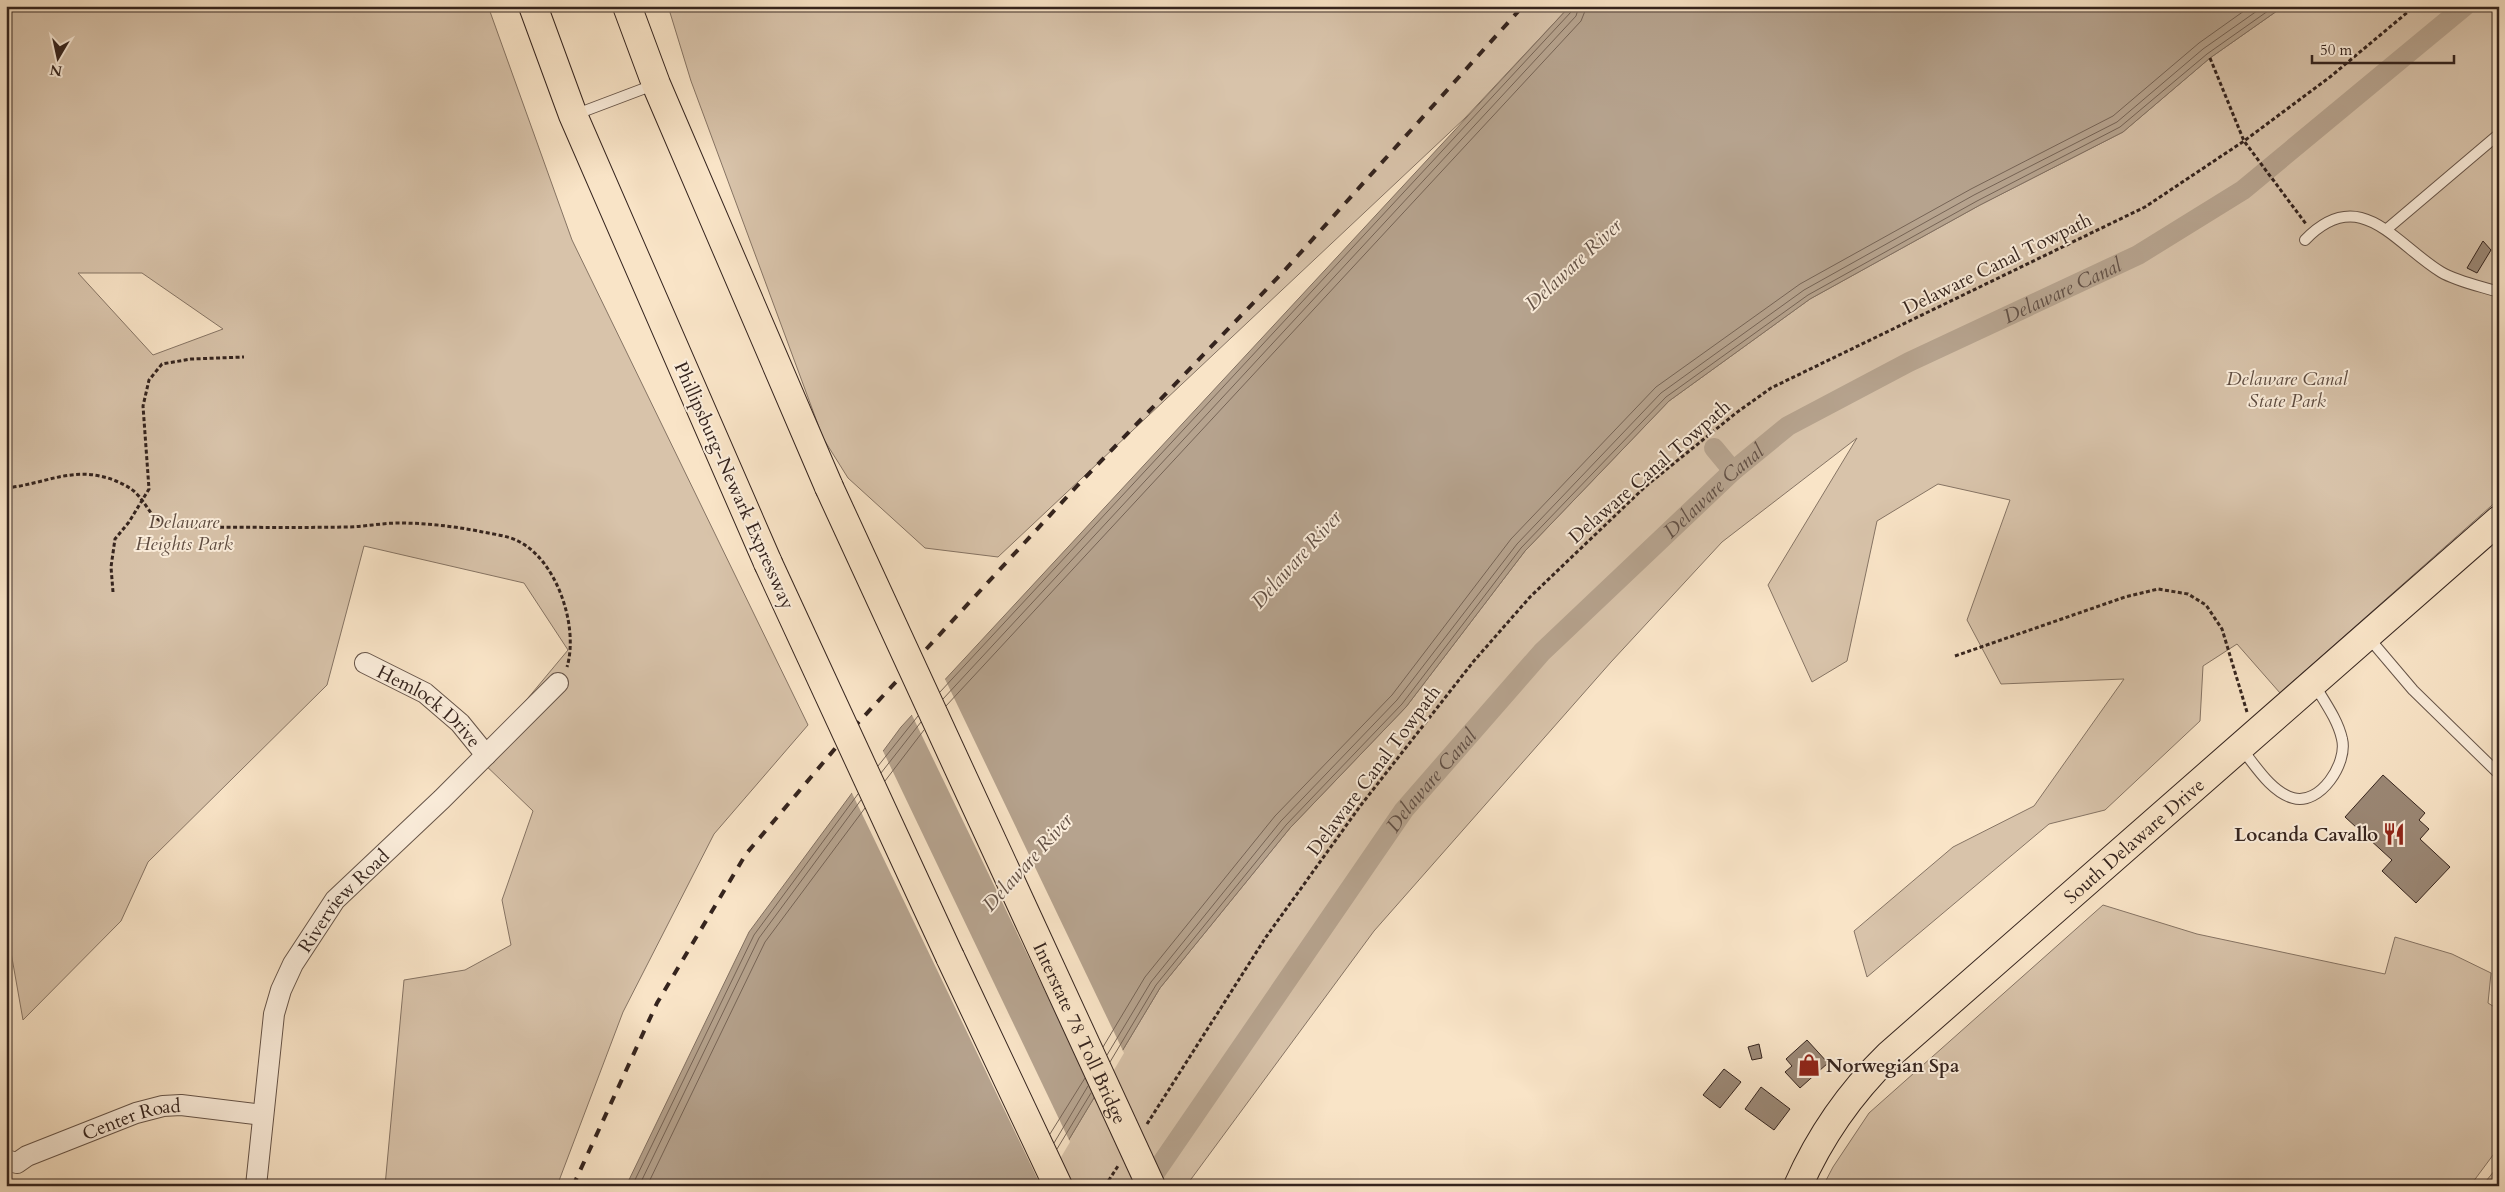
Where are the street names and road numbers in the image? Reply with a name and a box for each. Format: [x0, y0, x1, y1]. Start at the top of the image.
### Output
street label: Delaware Canal Towpath [1899, 207, 2095, 319]
street label: Phillipsburg-Newark Expressway [668, 357, 801, 613]
street label: Delaware Canal Towpath [1563, 394, 1735, 548]
street label: Hemlock Drive [372, 659, 487, 753]
street label: Delaware Canal Towpath [1302, 680, 1444, 860]
street label: South Delaware Drive [2058, 772, 2210, 910]
street label: Riverview Road [292, 843, 395, 958]
street label: Interstate 78 Toll Bridge [1026, 938, 1133, 1128]
street label: Center Road [79, 1093, 181, 1147]

